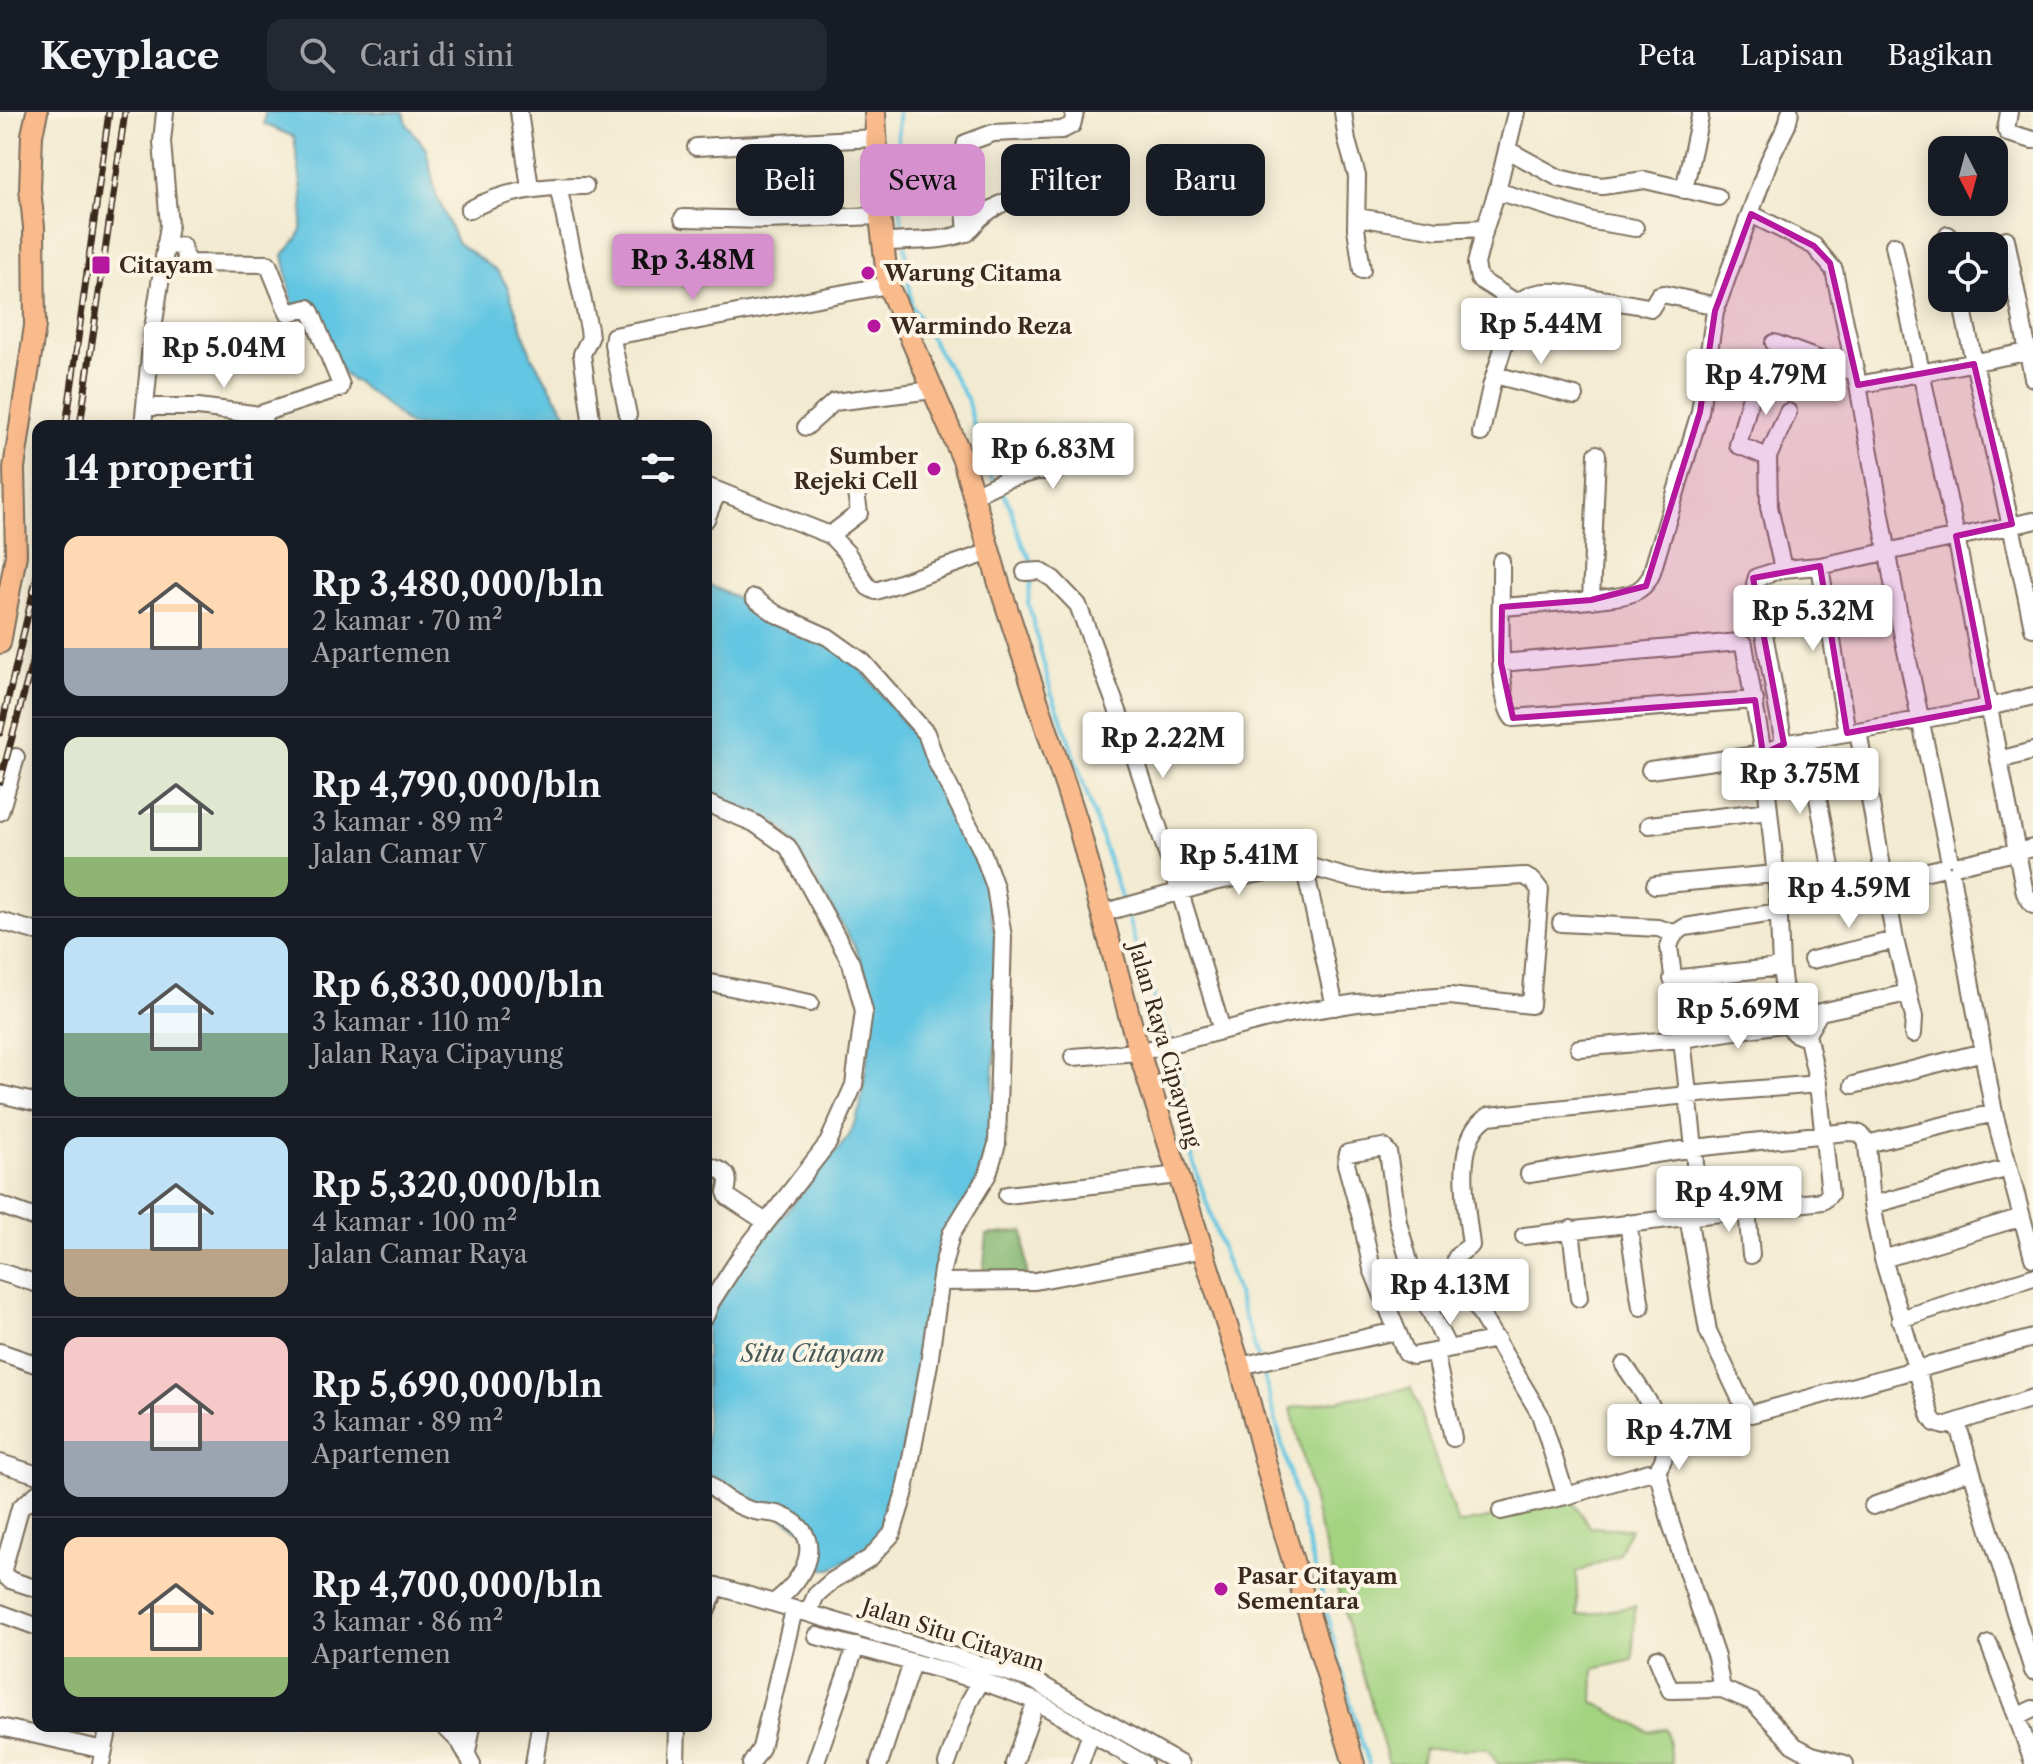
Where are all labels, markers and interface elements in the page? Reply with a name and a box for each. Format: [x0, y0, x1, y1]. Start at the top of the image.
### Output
search box [267, 19, 827, 91]
text: Keyplace [40, 32, 219, 79]
icon: search [295, 33, 339, 77]
text: Cari di sini [359, 37, 514, 74]
text: Peta [1638, 38, 1696, 72]
text: Lapisan [1740, 38, 1843, 72]
text: Bagikan [1887, 38, 1993, 72]
north arrow [1928, 136, 2008, 216]
map controls [1928, 136, 2008, 312]
chip: Beli [736, 144, 844, 216]
chip: Sewa [860, 144, 985, 216]
chip: Filter [1001, 144, 1130, 216]
chip: Baru [1146, 144, 1265, 216]
button: locate [1928, 232, 2008, 312]
pin: Rp 3.48M [610, 234, 776, 302]
text: Rp 3.48M [631, 244, 755, 276]
place label: Citayam [119, 252, 213, 279]
marker: Citayam [90, 254, 112, 276]
place label: Warung Citama [883, 260, 1062, 287]
marker: Warung Citama [859, 264, 877, 282]
pin: Rp 5.44M [1458, 298, 1624, 366]
text: Rp 5.44M [1479, 308, 1603, 340]
place label: Warmindo Reza [889, 313, 1072, 340]
marker: Warmindo Reza [865, 317, 883, 335]
pin: Rp 5.04M [141, 322, 307, 390]
text: Rp 5.04M [162, 332, 286, 364]
pin: Rp 4.79M [1683, 349, 1849, 417]
text: Rp 4.79M [1705, 359, 1827, 391]
pin: Rp 6.83M [970, 423, 1136, 491]
text: Rp 6.83M [991, 433, 1115, 465]
place label: Sumber Rejeki Cell [794, 443, 918, 495]
icon: filters [636, 446, 680, 490]
text: 14 properti [64, 447, 254, 489]
marker: Sumber Rejeki Cell [925, 460, 943, 478]
text: Rp 3,480,000/bln [312, 563, 604, 605]
icon: home [128, 568, 224, 664]
pin: Rp 5.32M [1730, 585, 1896, 653]
text: Rp 5.32M [1751, 595, 1875, 627]
text: 2 kamar · 70 m² [312, 605, 503, 637]
text: Apartemen [312, 637, 451, 669]
pin: Rp 2.22M [1080, 712, 1246, 780]
text: Rp 2.22M [1101, 722, 1225, 754]
pin: Rp 3.75M [1717, 748, 1883, 816]
text: Rp 3.75M [1740, 758, 1860, 790]
text: Rp 4,790,000/bln [312, 764, 601, 806]
icon: home [128, 769, 224, 865]
text: 3 kamar · 89 m² [312, 806, 503, 838]
pin: Rp 5.41M [1156, 829, 1322, 897]
text: Jalan Camar V [312, 838, 486, 870]
text: Rp 5.41M [1179, 839, 1299, 871]
pin: Rp 4.59M [1766, 862, 1932, 930]
text: Rp 4.59M [1787, 872, 1911, 904]
street label: Jalan Raya Cipayung [1122, 936, 1207, 1151]
text: Rp 6,830,000/bln [312, 964, 604, 1006]
icon: home [128, 969, 224, 1065]
pin: Rp 5.69M [1655, 983, 1821, 1051]
text: Rp 5.69M [1676, 993, 1800, 1025]
text: 3 kamar · 110 m² [312, 1006, 511, 1038]
text: Jalan Raya Cipayung [312, 1038, 563, 1070]
text: Rp 5,320,000/bln [312, 1164, 602, 1206]
pin: Rp 4.9M [1655, 1166, 1803, 1234]
icon: home [128, 1169, 224, 1265]
text: Rp 4.9M [1674, 1176, 1784, 1208]
text: 4 kamar · 100 m² [312, 1206, 517, 1238]
text: Jalan Camar Raya [312, 1238, 528, 1270]
pin: Rp 4.13M [1367, 1259, 1533, 1327]
text: Rp 4.13M [1390, 1269, 1510, 1301]
water label: Situ Citayam [739, 1339, 885, 1368]
text: Rp 5,690,000/bln [312, 1364, 603, 1406]
icon: home [128, 1369, 224, 1465]
pin: Rp 4.7M [1605, 1404, 1753, 1472]
text: 3 kamar · 89 m² [312, 1406, 503, 1438]
text: Rp 4.7M [1625, 1414, 1733, 1446]
text: Apartemen [312, 1438, 451, 1470]
place label: Pasar Citayam Sementara [1237, 1563, 1398, 1615]
text: Rp 4,700,000/bln [312, 1564, 603, 1606]
icon: home [128, 1569, 224, 1665]
marker: Pasar Citayam Sementara [1212, 1580, 1230, 1598]
street label: Jalan Situ Citayam [856, 1592, 1048, 1677]
text: 3 kamar · 86 m² [312, 1606, 503, 1638]
text: Apartemen [312, 1638, 451, 1670]

